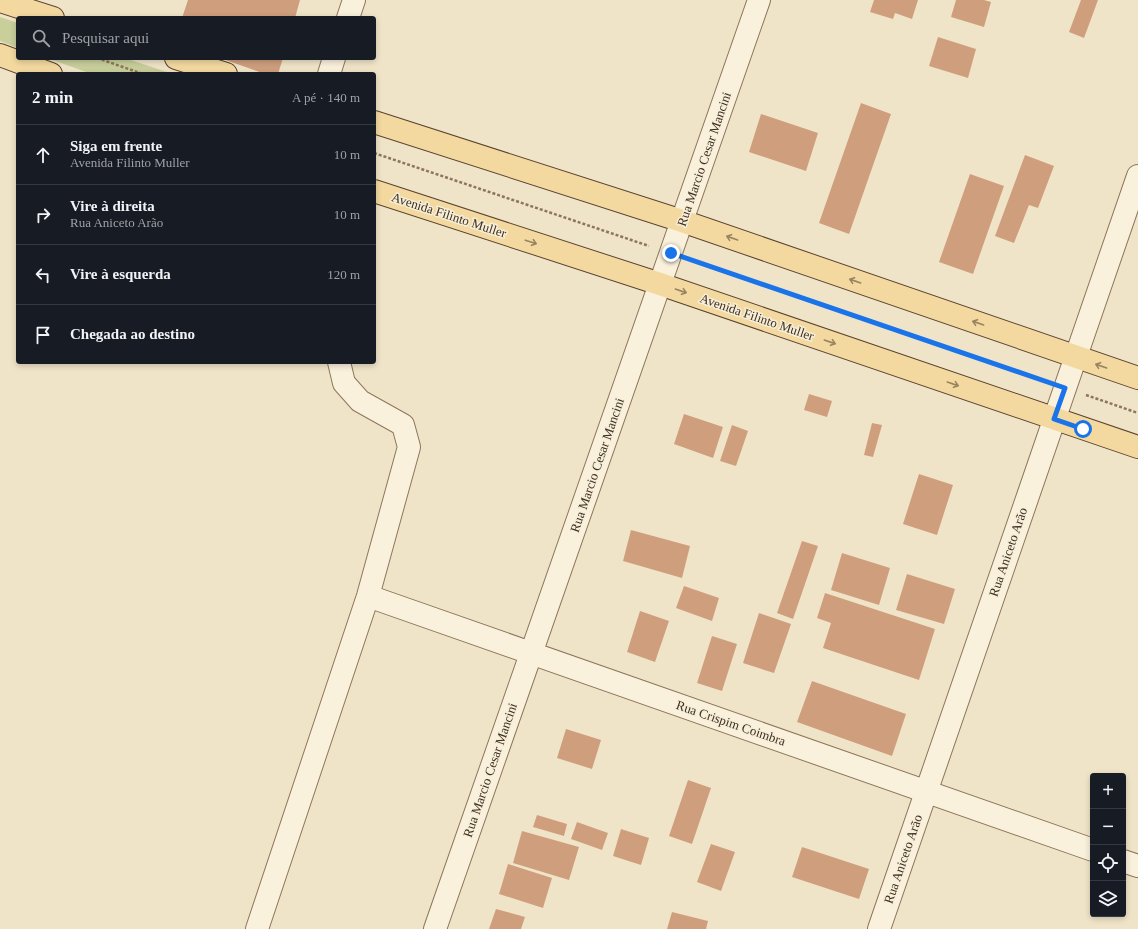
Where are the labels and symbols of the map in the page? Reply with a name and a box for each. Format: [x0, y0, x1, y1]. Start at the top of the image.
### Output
street label: Rua Marcio Cesar Mancini [674, 89, 734, 228]
street label: Avenida Filinto Muller [390, 189, 509, 241]
one-way arrow [727, 234, 739, 242]
one-way arrow [524, 239, 537, 246]
route end [662, 244, 680, 262]
one-way arrow [849, 277, 862, 284]
one-way arrow [675, 288, 687, 296]
street label: Avenida Filinto Muller [698, 290, 817, 344]
one-way arrow [973, 319, 985, 327]
one-way arrow [824, 339, 836, 347]
one-way arrow [1095, 361, 1107, 369]
one-way arrow [947, 381, 959, 389]
street label: Rua Marcio Cesar Mancini [567, 395, 627, 534]
route start [1074, 420, 1092, 438]
street label: Rua Aniceto Arão [986, 506, 1030, 598]
street label: Rua Crispim Coimbra [674, 697, 788, 749]
street label: Rua Marcio Cesar Mancini [460, 700, 520, 839]
street label: Rua Aniceto Arão [881, 813, 925, 905]

